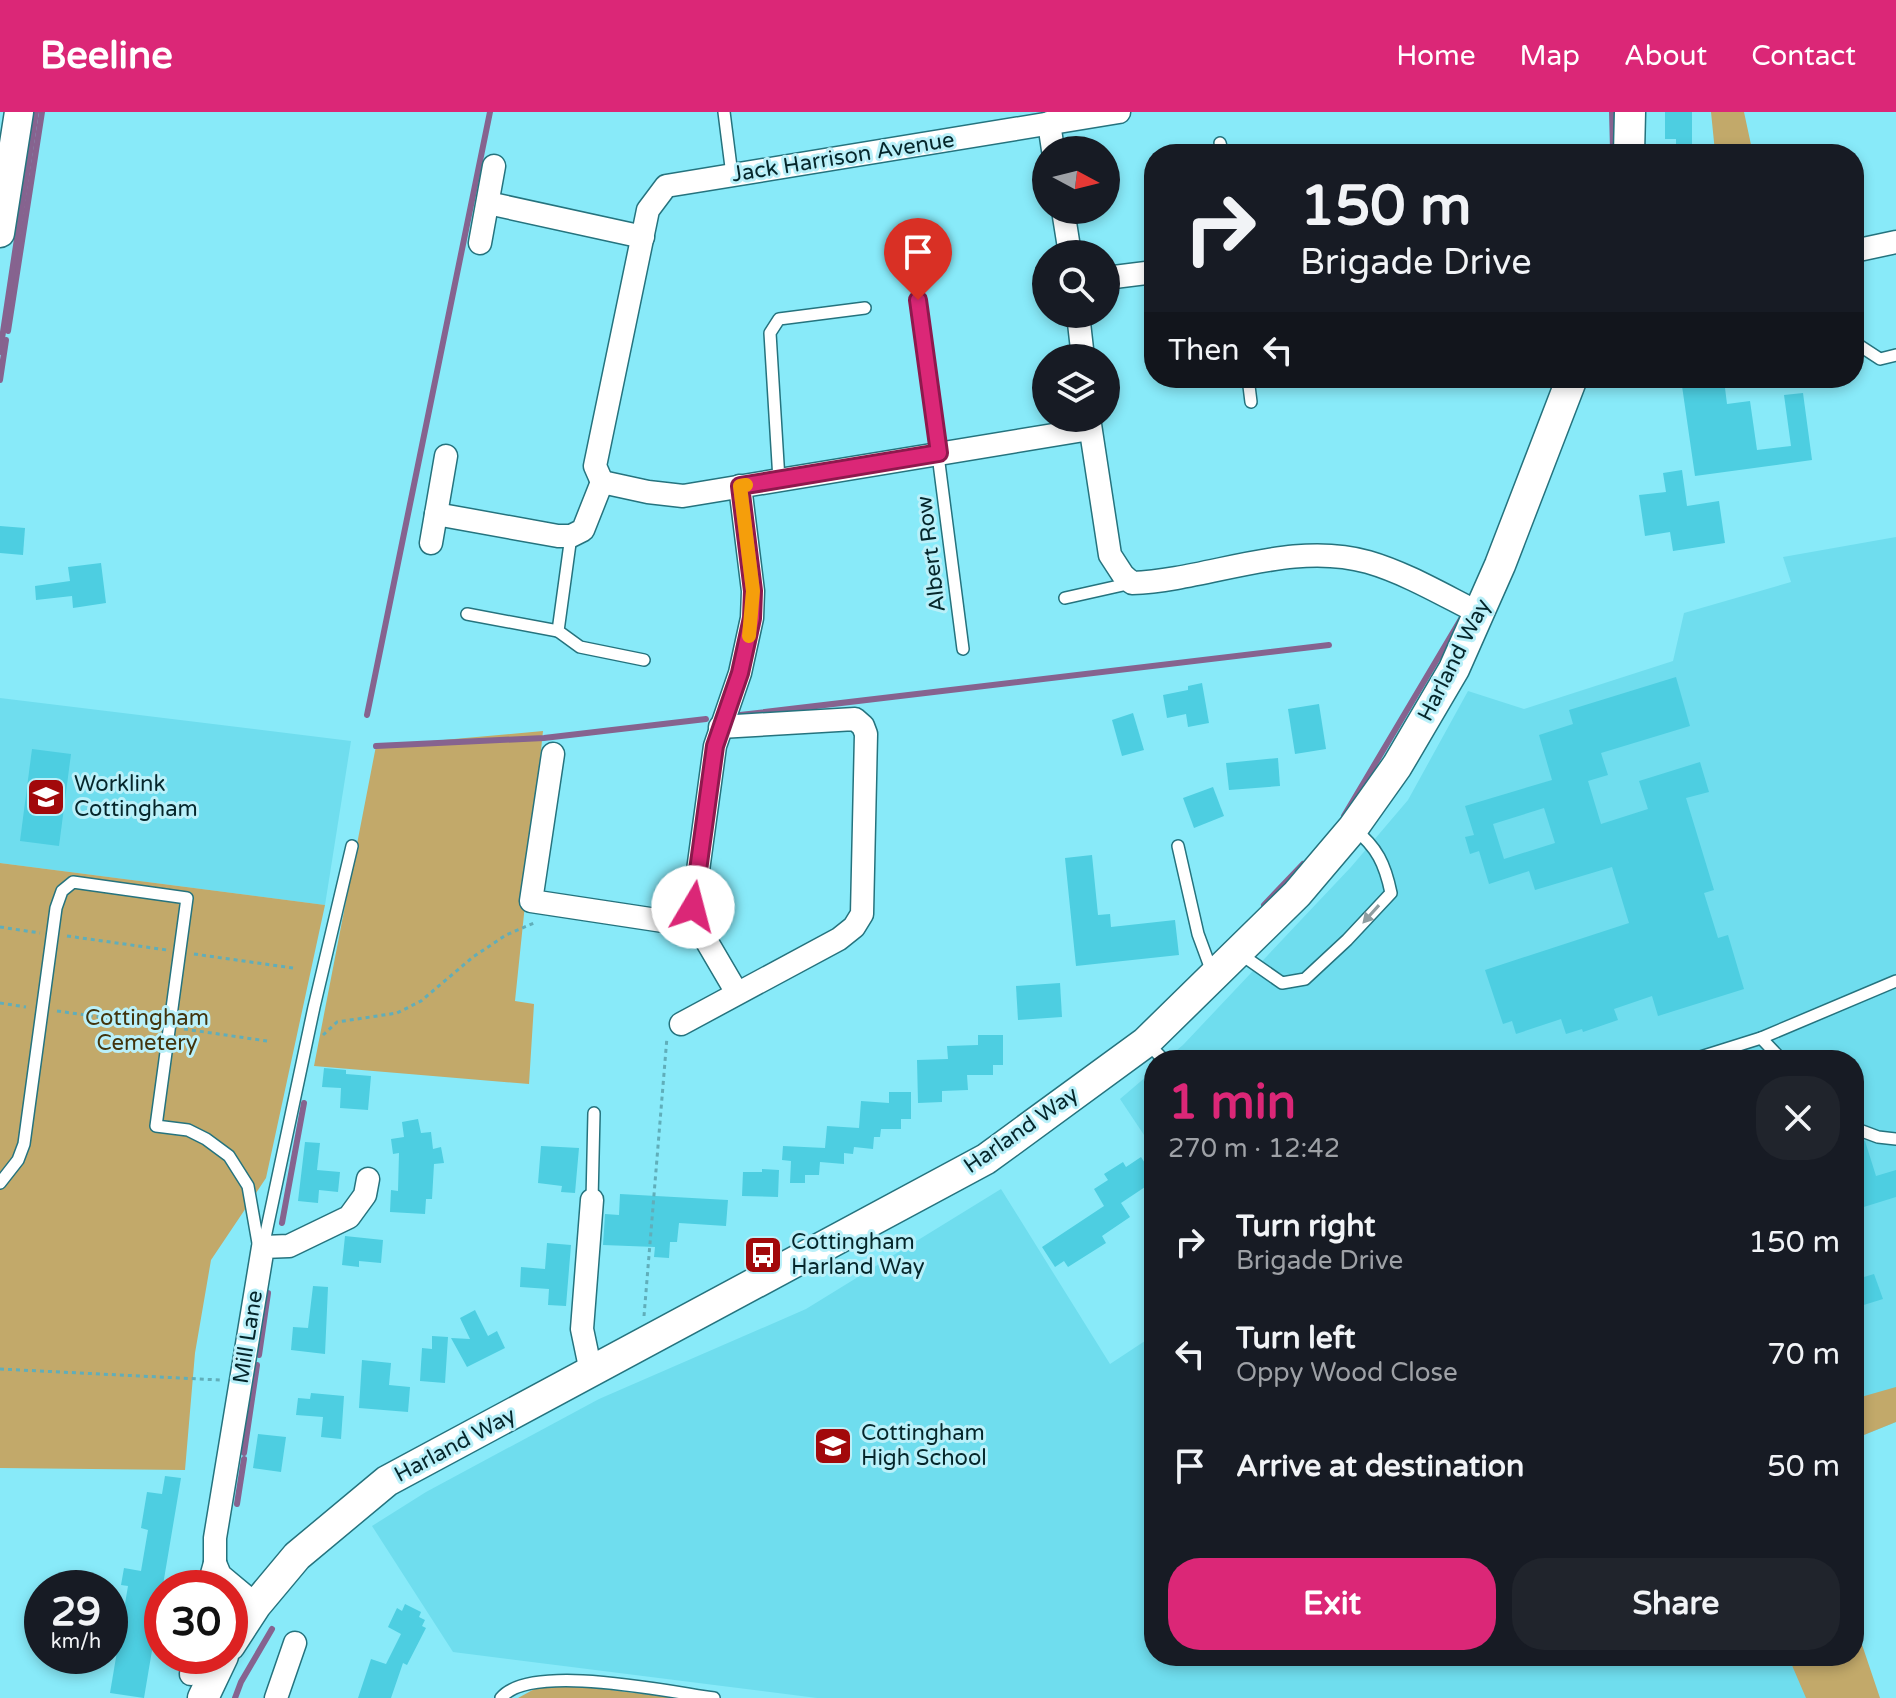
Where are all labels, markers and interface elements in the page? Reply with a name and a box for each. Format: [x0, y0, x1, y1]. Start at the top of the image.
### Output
text: Beeline [40, 33, 173, 79]
text: Home [1396, 39, 1476, 73]
text: Map [1520, 39, 1580, 73]
text: About [1624, 39, 1707, 73]
text: Contact [1751, 39, 1856, 73]
street label: Jack Harrison Avenue [730, 127, 956, 187]
north arrow [1032, 136, 1120, 224]
map controls [1032, 136, 1120, 432]
text: 150 m [1300, 173, 1471, 240]
icon: right [1168, 176, 1272, 280]
pin [884, 218, 952, 300]
icon: arrive [896, 230, 940, 274]
button: search [1032, 240, 1120, 328]
text: Brigade Drive [1300, 241, 1532, 284]
icon: left [1256, 328, 1300, 372]
text: Then [1168, 332, 1240, 369]
button: layers [1032, 344, 1120, 432]
street label: Albert Row [911, 494, 951, 614]
street label: Harland Way [1412, 594, 1496, 725]
place label: Worklink Cottingham [74, 771, 198, 822]
school or university icon: Worklink Cottingham [25, 776, 67, 818]
position arrow [651, 865, 735, 949]
one-way arrow [1363, 904, 1381, 923]
park label: Cottingham Cemetery [85, 1005, 209, 1056]
text: 1 min [1168, 1074, 1296, 1132]
button: close [1756, 1076, 1840, 1160]
street label: Harland Way [959, 1081, 1083, 1179]
text: 270 m · 12:42 [1168, 1133, 1340, 1164]
text: Turn right [1236, 1208, 1376, 1245]
icon: right [1168, 1220, 1212, 1264]
text: 150 m [1748, 1224, 1840, 1261]
place label: Cottingham Harland Way [791, 1229, 925, 1280]
bus stop icon: Cottingham Harland Way [742, 1234, 784, 1276]
text: Brigade Drive [1236, 1245, 1403, 1276]
street label: Mill Lane [228, 1289, 268, 1385]
text: Turn left [1236, 1320, 1355, 1357]
icon: left [1168, 1332, 1212, 1376]
text: 70 m [1767, 1336, 1840, 1373]
text: Oppy Wood Close [1236, 1357, 1458, 1388]
street label: Harland Way [390, 1402, 520, 1488]
place label: Cottingham High School [861, 1420, 987, 1471]
school or university icon: Cottingham High School [812, 1425, 854, 1467]
icon: arrive [1168, 1444, 1212, 1488]
text: Arrive at destination [1236, 1448, 1524, 1485]
text: 50 m [1767, 1448, 1840, 1485]
button: Exit [1168, 1558, 1496, 1650]
button: Share [1512, 1558, 1840, 1650]
speed limit sign: 30 [144, 1570, 248, 1674]
text: 29 [51, 1588, 101, 1636]
text: km/h [51, 1630, 101, 1654]

